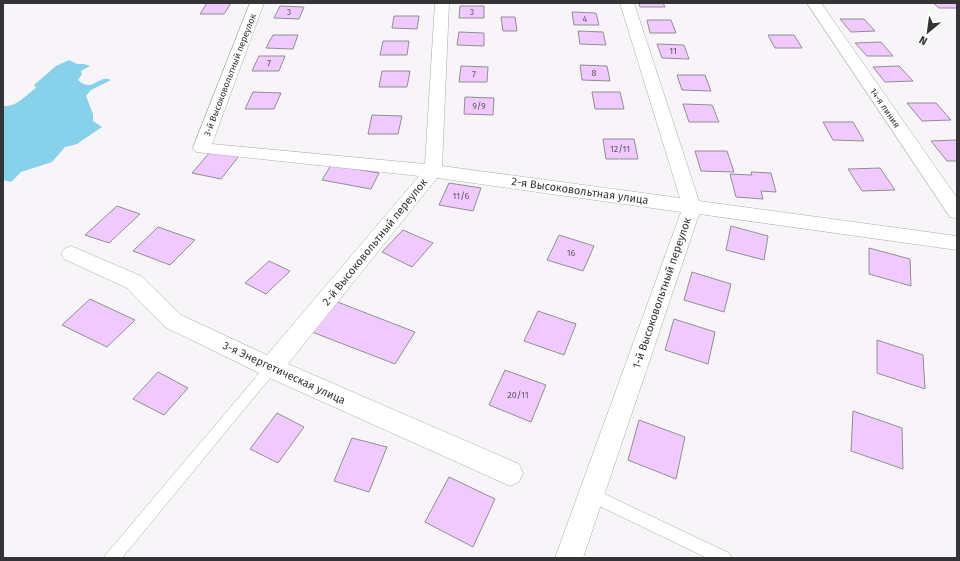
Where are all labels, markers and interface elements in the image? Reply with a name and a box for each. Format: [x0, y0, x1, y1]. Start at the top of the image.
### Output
house number: 3 [287, 7, 291, 17]
house number: 3 [470, 7, 474, 17]
street label: 3-й Высоковольтный переулок [202, 12, 258, 138]
north arrow [908, 12, 948, 52]
house number: 4 [583, 14, 588, 24]
text: N [917, 33, 930, 48]
house number: 11 [669, 46, 677, 56]
house number: 7 [267, 58, 271, 68]
house number: 8 [592, 68, 597, 78]
house number: 7 [472, 69, 476, 79]
street label: 14-я линия [868, 86, 902, 130]
house number: 9/9 [472, 101, 486, 111]
house number: 12/11 [610, 144, 630, 154]
street label: 2-я Высоковольтная улица [511, 175, 649, 207]
street label: 2-й Высоковольтный переулок [320, 176, 430, 308]
house number: 11/6 [453, 191, 470, 201]
street label: 1-й Высоковольтный переулок [630, 215, 694, 370]
house number: 16 [567, 248, 576, 258]
street label: 3-я Энергетическая улица [221, 339, 347, 407]
house number: 20/11 [507, 390, 529, 400]

